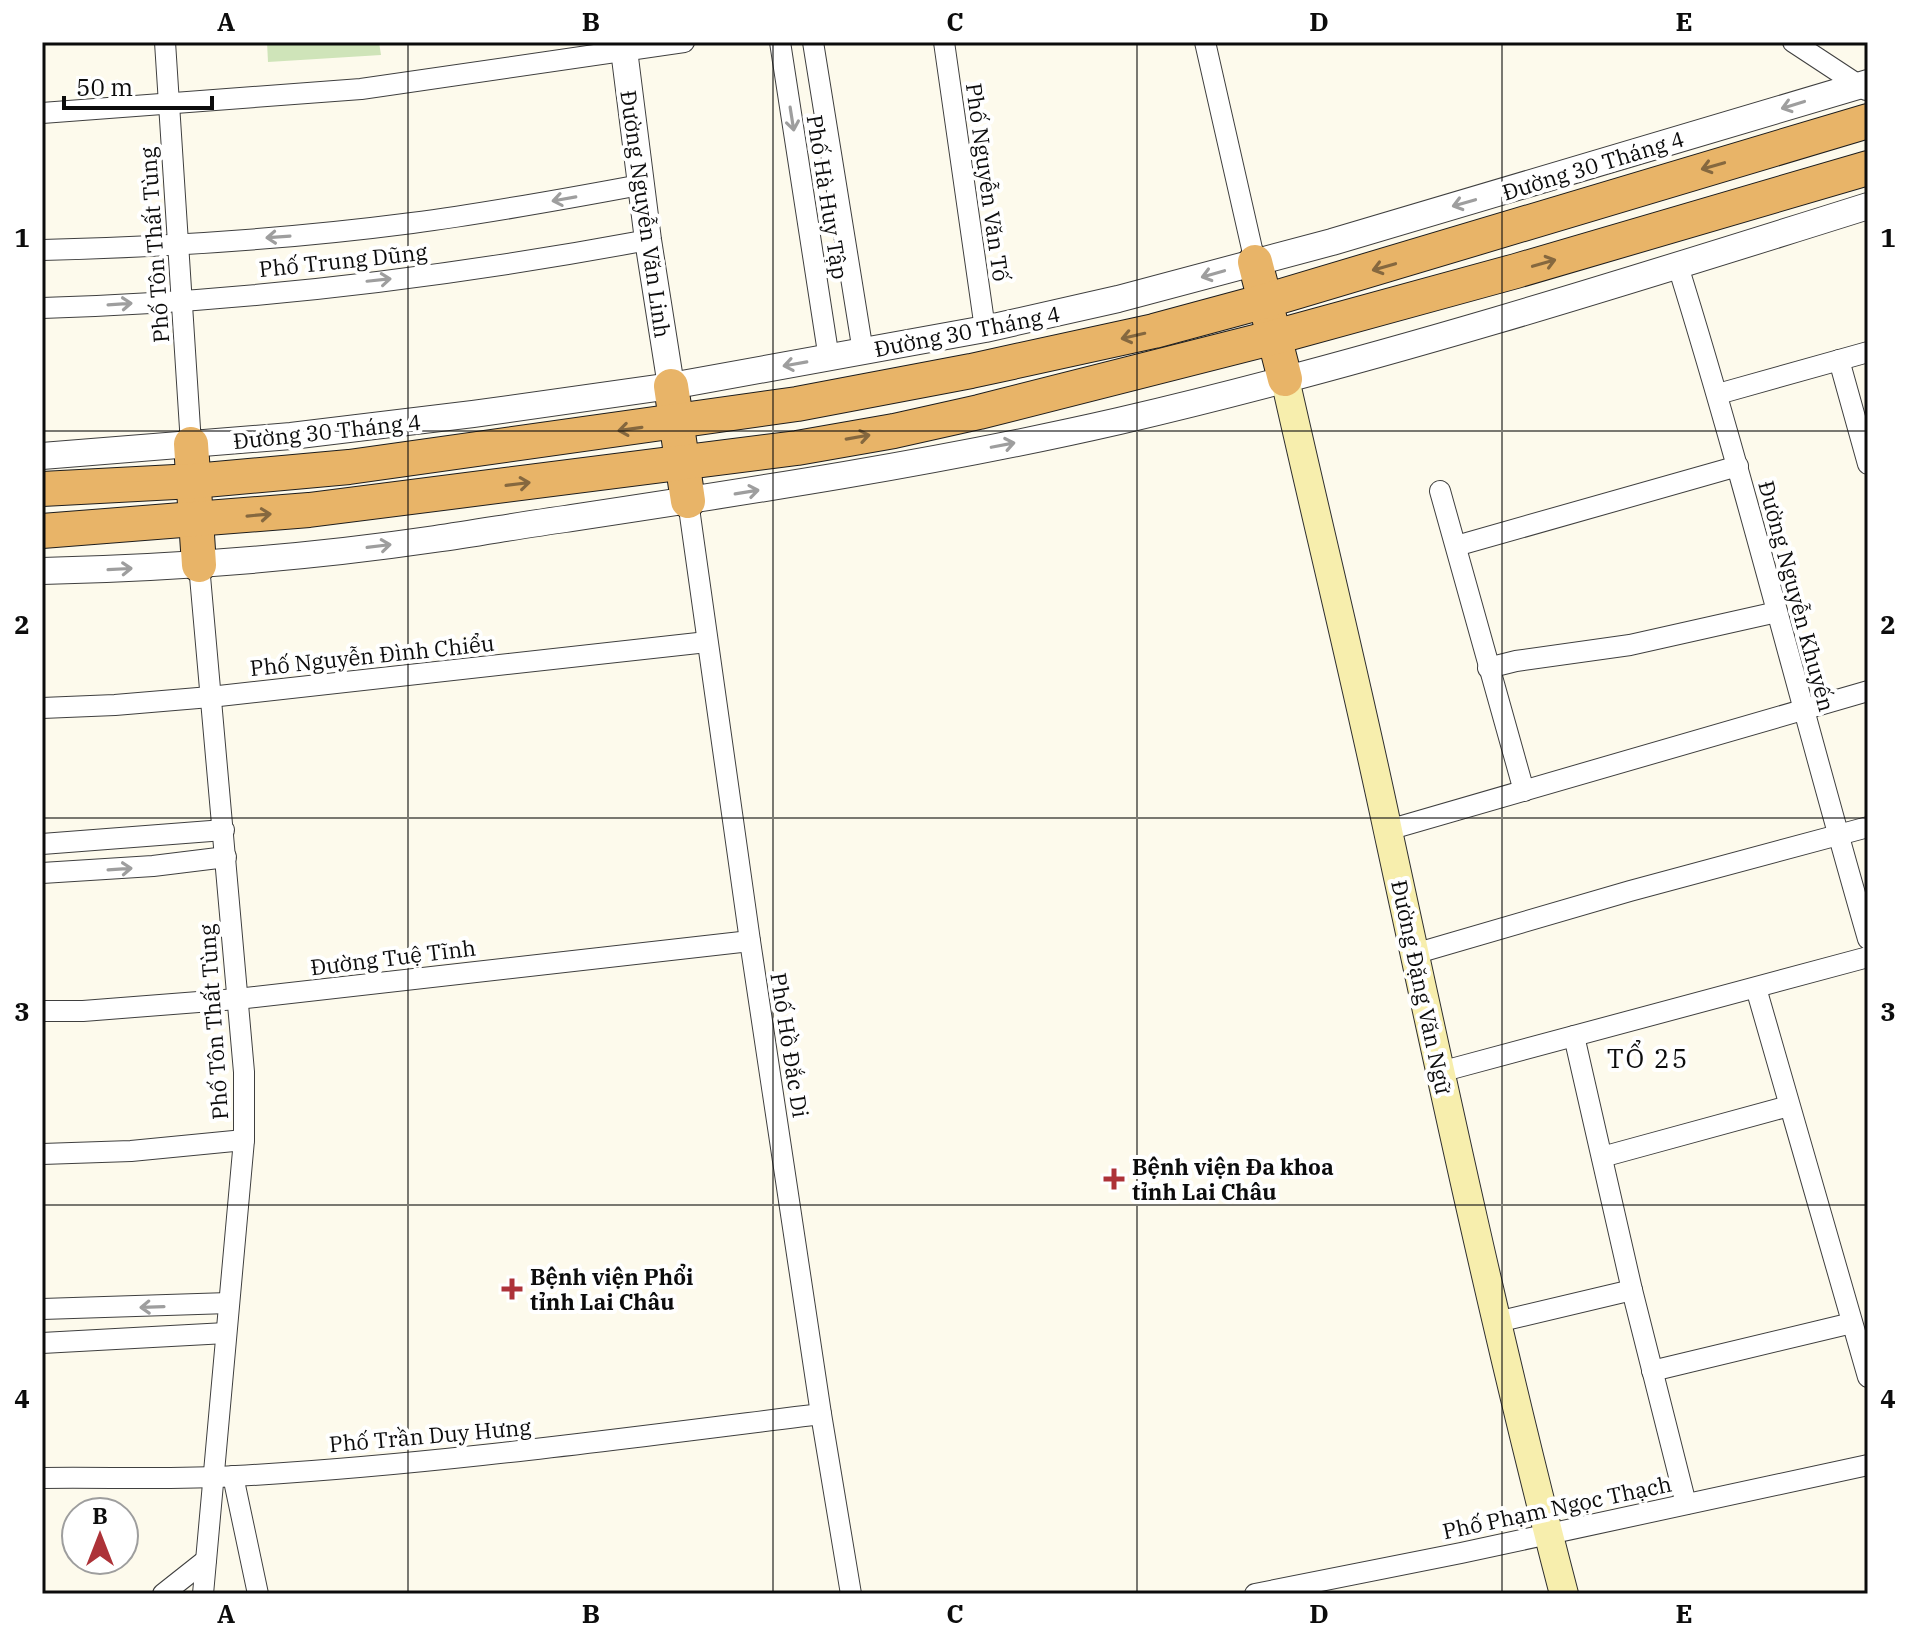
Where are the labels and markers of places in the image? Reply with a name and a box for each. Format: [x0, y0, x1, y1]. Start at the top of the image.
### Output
place label: Bệnh viện Đa khoa tỉnh Lai Châu [1132, 1152, 1334, 1206]
marker: Bệnh viện Đa khoa tỉnh Lai Châu [1103, 1168, 1125, 1190]
place label: Bệnh viện Phổi tỉnh Lai Châu [530, 1262, 693, 1316]
marker: Bệnh viện Phổi tỉnh Lai Châu [501, 1278, 523, 1300]

